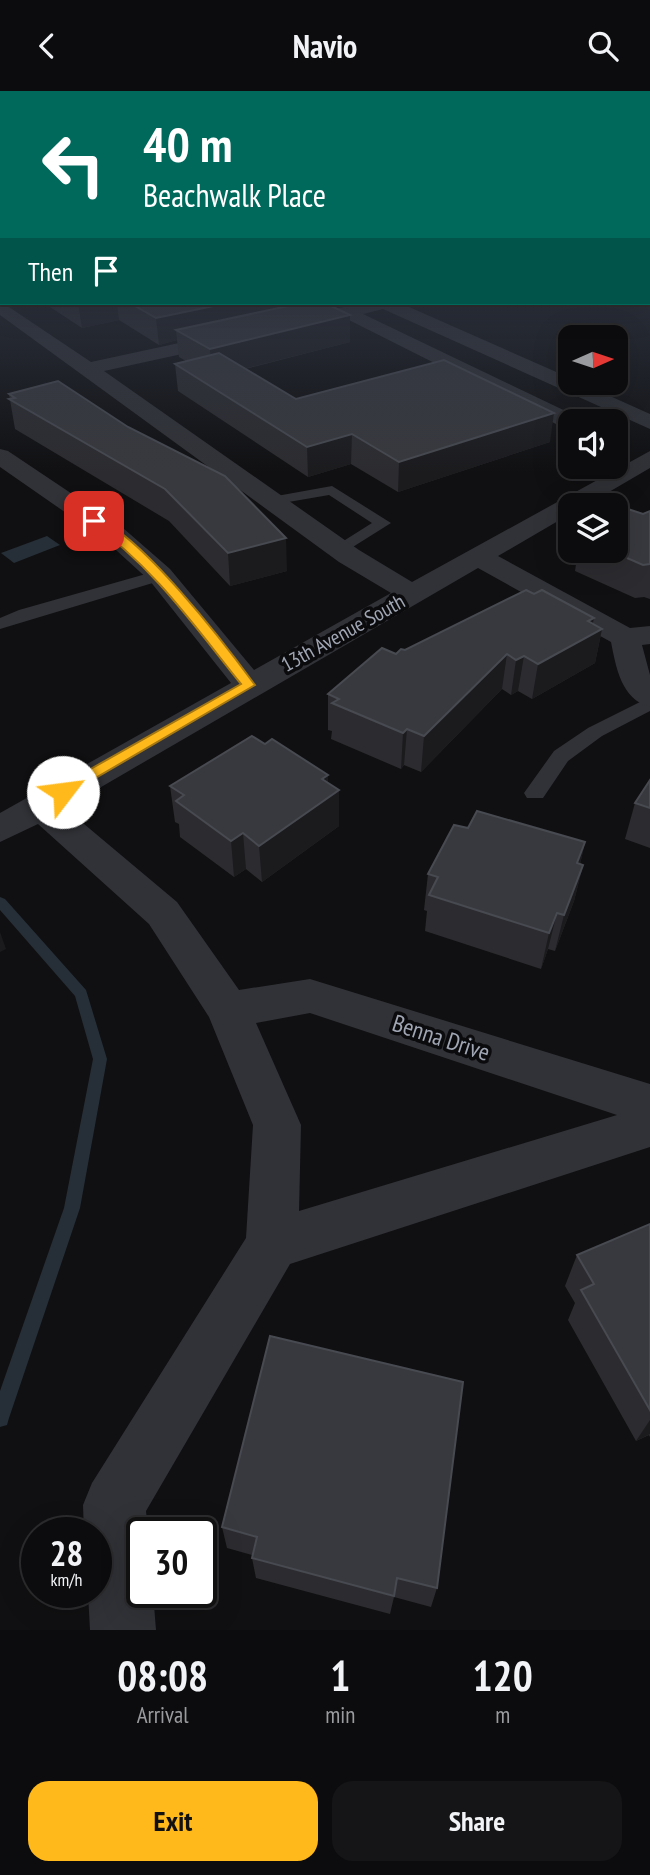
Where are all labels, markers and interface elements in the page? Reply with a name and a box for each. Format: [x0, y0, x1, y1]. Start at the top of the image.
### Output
text: Navio [293, 25, 357, 67]
icon: back [28, 27, 66, 65]
icon: search [584, 27, 622, 65]
text: 40 m [143, 112, 232, 176]
icon: left [28, 119, 119, 210]
text: Beachwalk Place [143, 174, 326, 216]
icon: arrive [87, 252, 125, 290]
text: Then [28, 255, 73, 288]
north arrow [558, 325, 628, 395]
map controls [558, 325, 628, 563]
button: sound [558, 409, 628, 479]
pin [64, 491, 124, 551]
button: layers [558, 493, 628, 563]
icon: arrive [75, 502, 113, 540]
street label: 13th Avenue South [276, 587, 409, 678]
position arrow [26, 755, 100, 829]
street label: Benna Drive [389, 1007, 494, 1068]
speed limit sign: 30 [126, 1517, 217, 1608]
text: 28 [50, 1530, 83, 1576]
text: km/h [51, 1568, 82, 1591]
text: 08:08 [117, 1648, 208, 1703]
text: 1 [330, 1648, 350, 1703]
text: 120 [473, 1648, 533, 1703]
text: Arrival [137, 1700, 189, 1729]
text: min [325, 1700, 355, 1729]
text: m [495, 1700, 510, 1729]
button: Exit [28, 1781, 318, 1861]
button: Share [332, 1781, 622, 1861]

